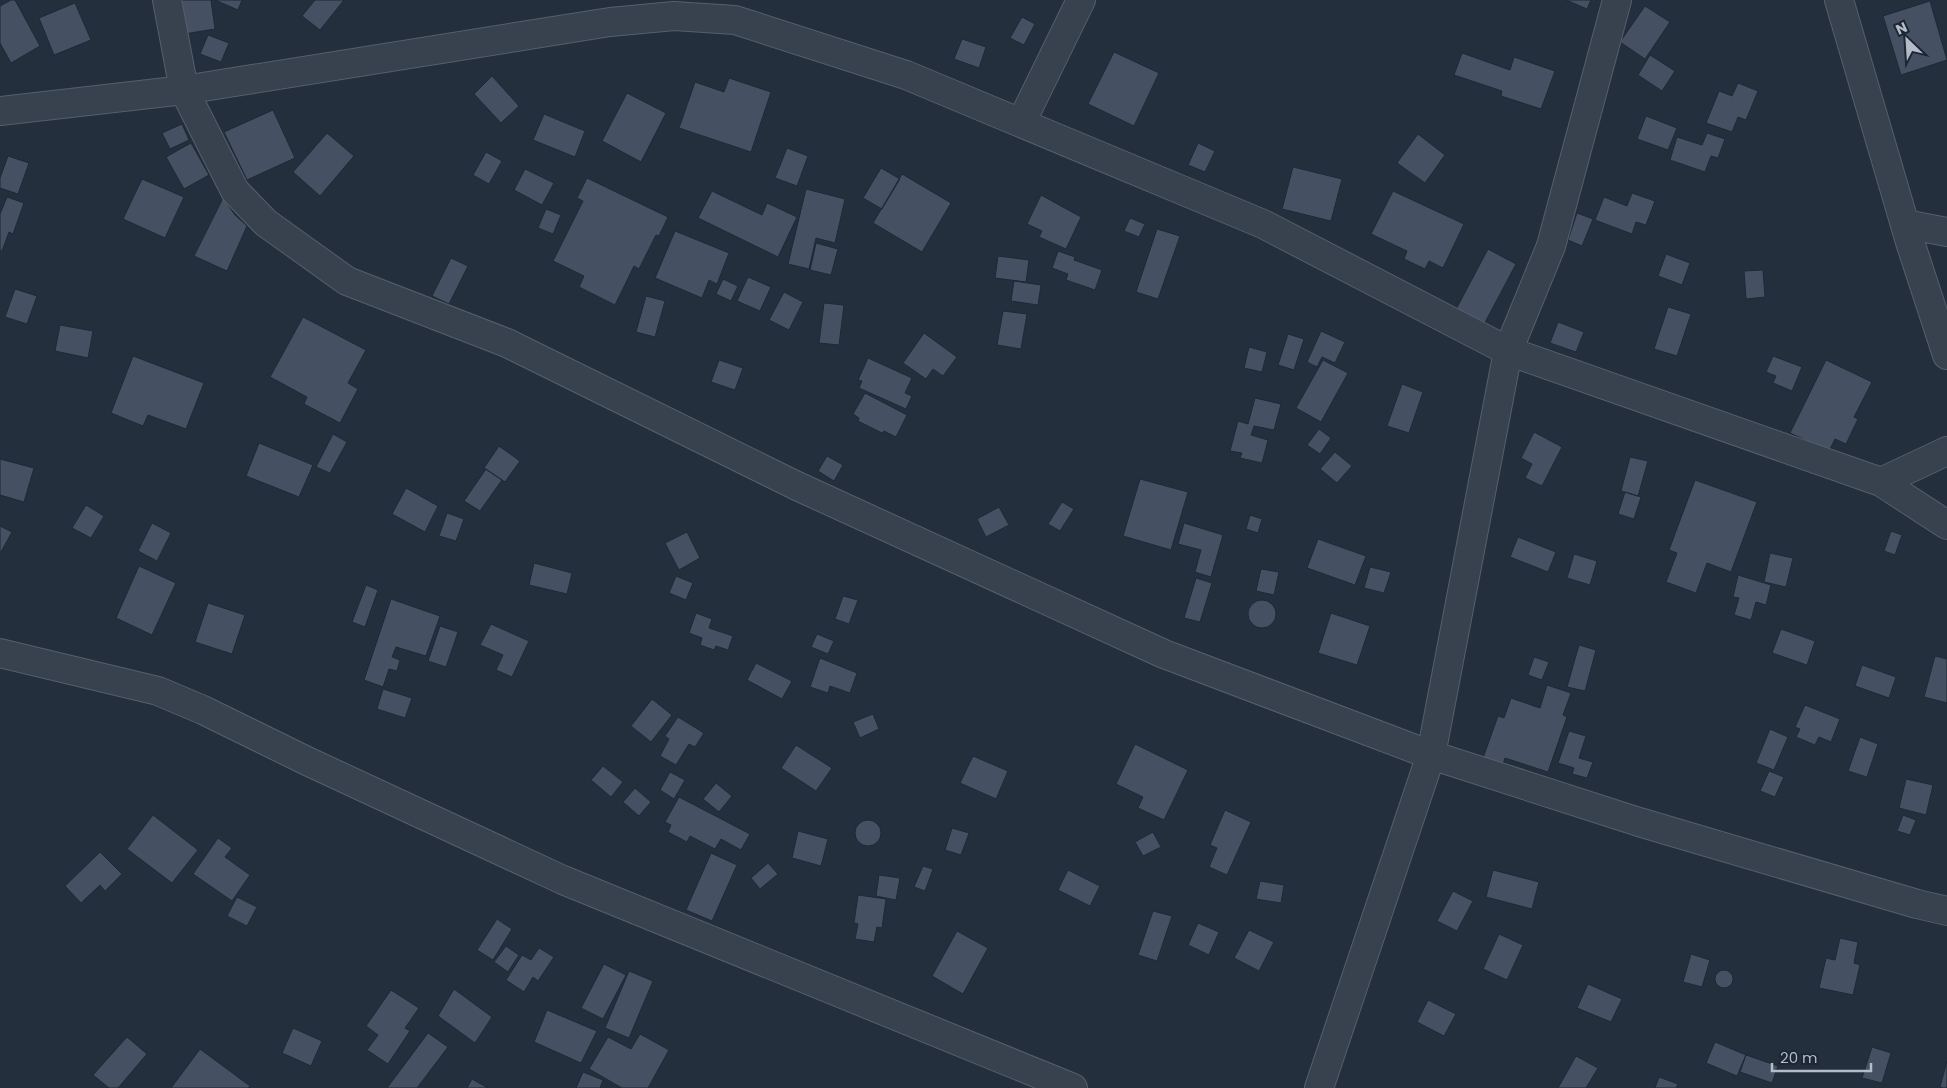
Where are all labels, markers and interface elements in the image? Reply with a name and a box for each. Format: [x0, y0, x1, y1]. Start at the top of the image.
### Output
north arrow [1882, 15, 1932, 65]
text: N [1893, 17, 1911, 40]
scale bar [1772, 1040, 1871, 1072]
text: 20 m [1780, 1047, 1818, 1068]

